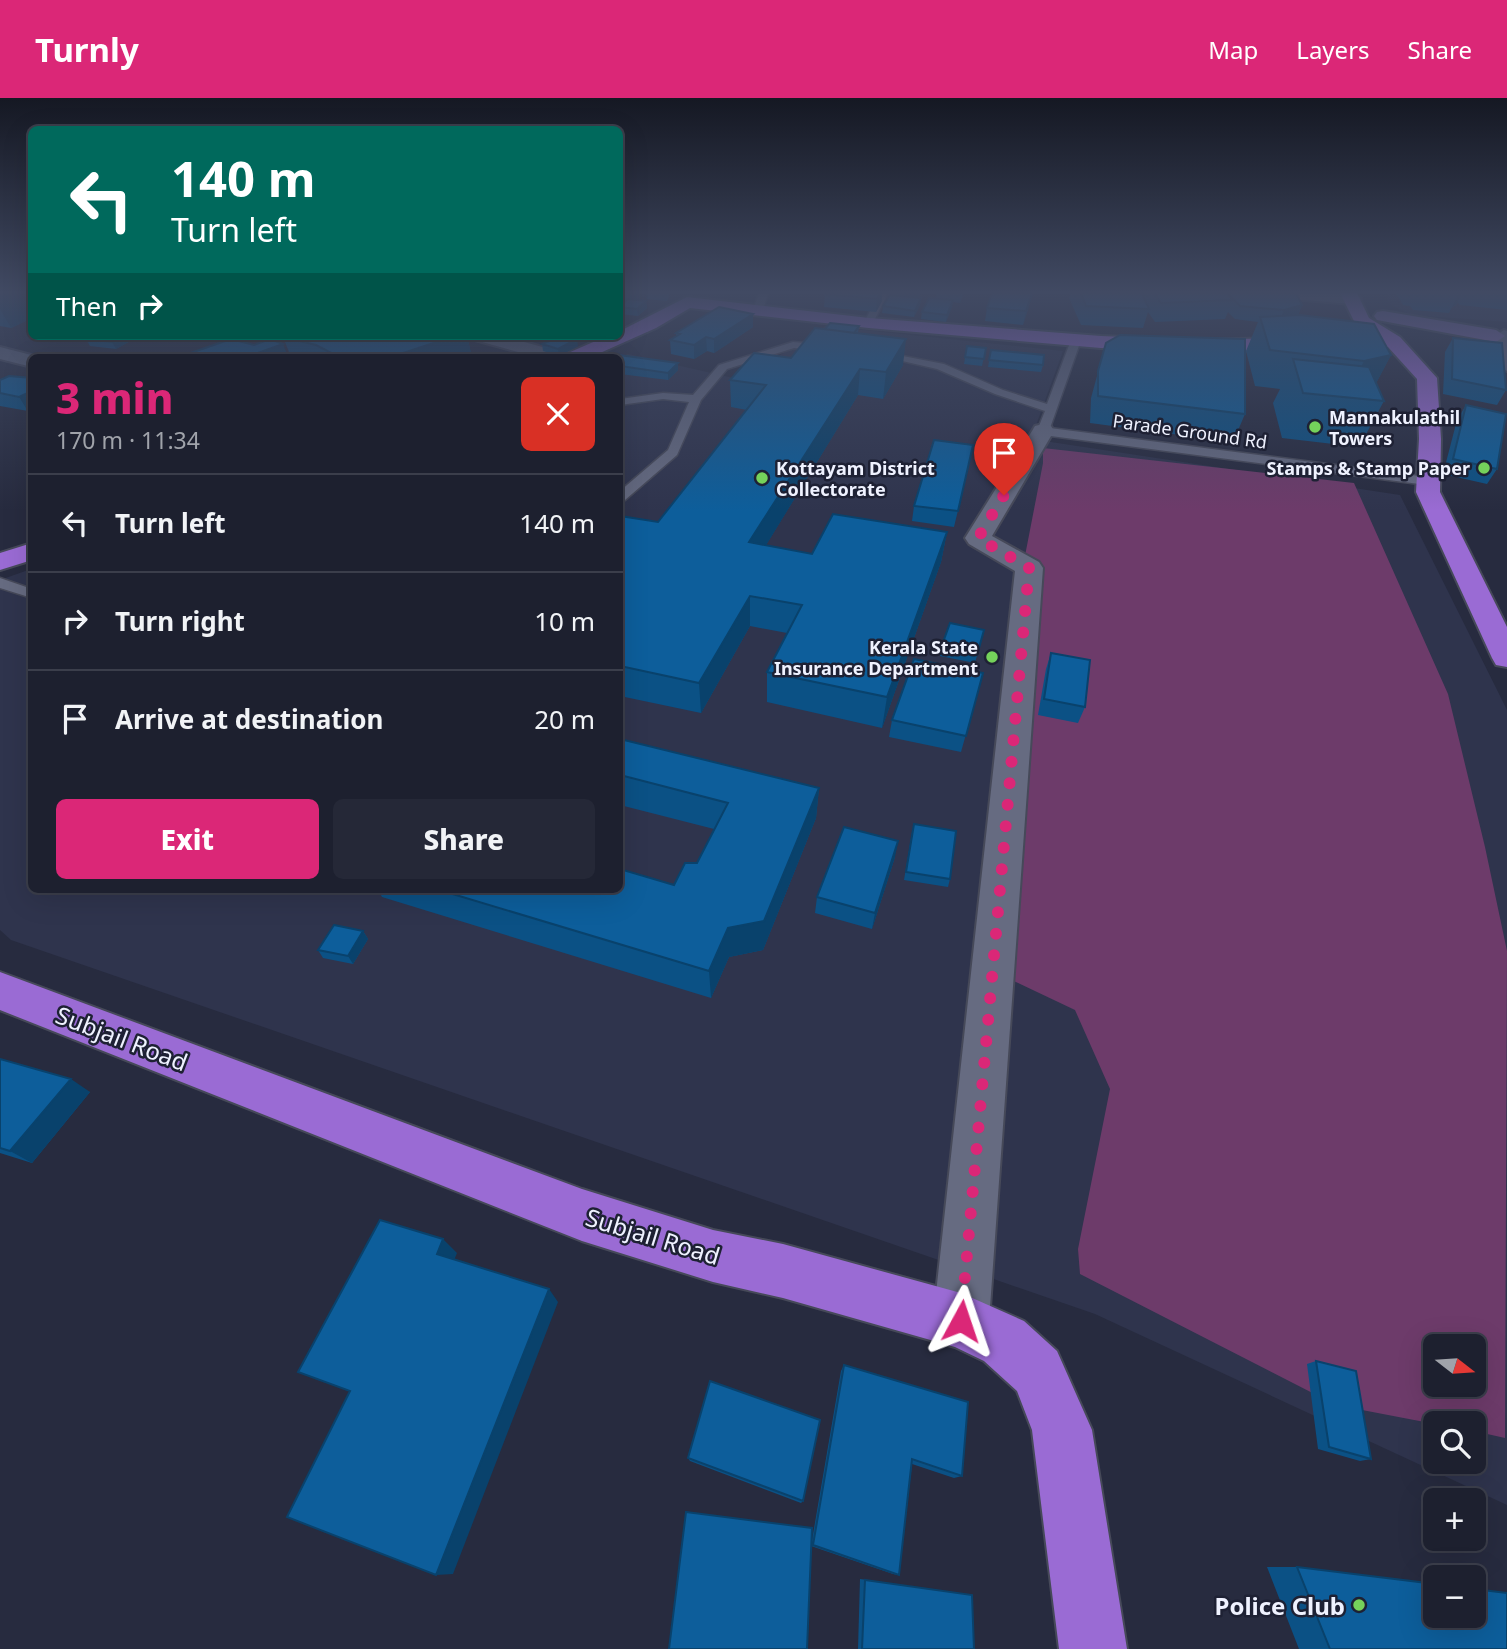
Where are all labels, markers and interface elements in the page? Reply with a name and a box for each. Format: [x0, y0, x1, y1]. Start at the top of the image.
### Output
text: Turnly [35, 27, 139, 72]
text: Map [1208, 33, 1258, 66]
text: Layers [1296, 33, 1370, 66]
text: Share [1408, 33, 1472, 66]
text: 140 m [171, 145, 316, 211]
icon: left [56, 154, 147, 245]
text: Turn left [171, 208, 297, 251]
icon: right [131, 287, 169, 325]
text: Then [56, 288, 117, 324]
text: 3 min [56, 369, 173, 426]
button: close [521, 377, 595, 451]
place label: Mannakulathil Towers [1329, 405, 1460, 450]
street label: Parade Ground Rd [1111, 408, 1269, 454]
marker: Mannakulathil Towers [1307, 419, 1323, 435]
pin [974, 423, 1034, 495]
text: 170 m · 11:34 [56, 424, 200, 456]
icon: arrive [985, 434, 1023, 472]
place label: Kottayam District Collectorate [776, 456, 935, 501]
place label: Stamps & Stamp Paper [1266, 456, 1470, 480]
marker: Stamps & Stamp Paper [1476, 460, 1492, 476]
marker: Kottayam District Collectorate [754, 470, 770, 486]
icon: left [56, 504, 94, 542]
text: Turn left [115, 505, 226, 541]
text: 140 m [519, 505, 595, 541]
icon: right [56, 602, 94, 640]
text: Turn right [115, 603, 245, 639]
text: 10 m [534, 603, 595, 639]
place label: Kerala State Insurance Department [774, 635, 978, 680]
marker: Kerala State Insurance Department [984, 649, 1000, 665]
icon: arrive [56, 700, 94, 738]
text: Arrive at destination [115, 701, 384, 737]
text: 20 m [534, 701, 595, 737]
button: Exit [56, 799, 319, 879]
button: Share [333, 799, 595, 879]
street label: Subjail Road [51, 998, 193, 1078]
street label: Subjail Road [582, 1200, 724, 1272]
position arrow [924, 1284, 998, 1358]
north arrow [1423, 1334, 1486, 1396]
map controls [1423, 1334, 1486, 1628]
button: search [1423, 1411, 1486, 1474]
button: + [1423, 1488, 1486, 1551]
button: − [1423, 1565, 1486, 1628]
place label: Police Club [1214, 1589, 1345, 1622]
marker: Police Club [1351, 1597, 1367, 1613]

